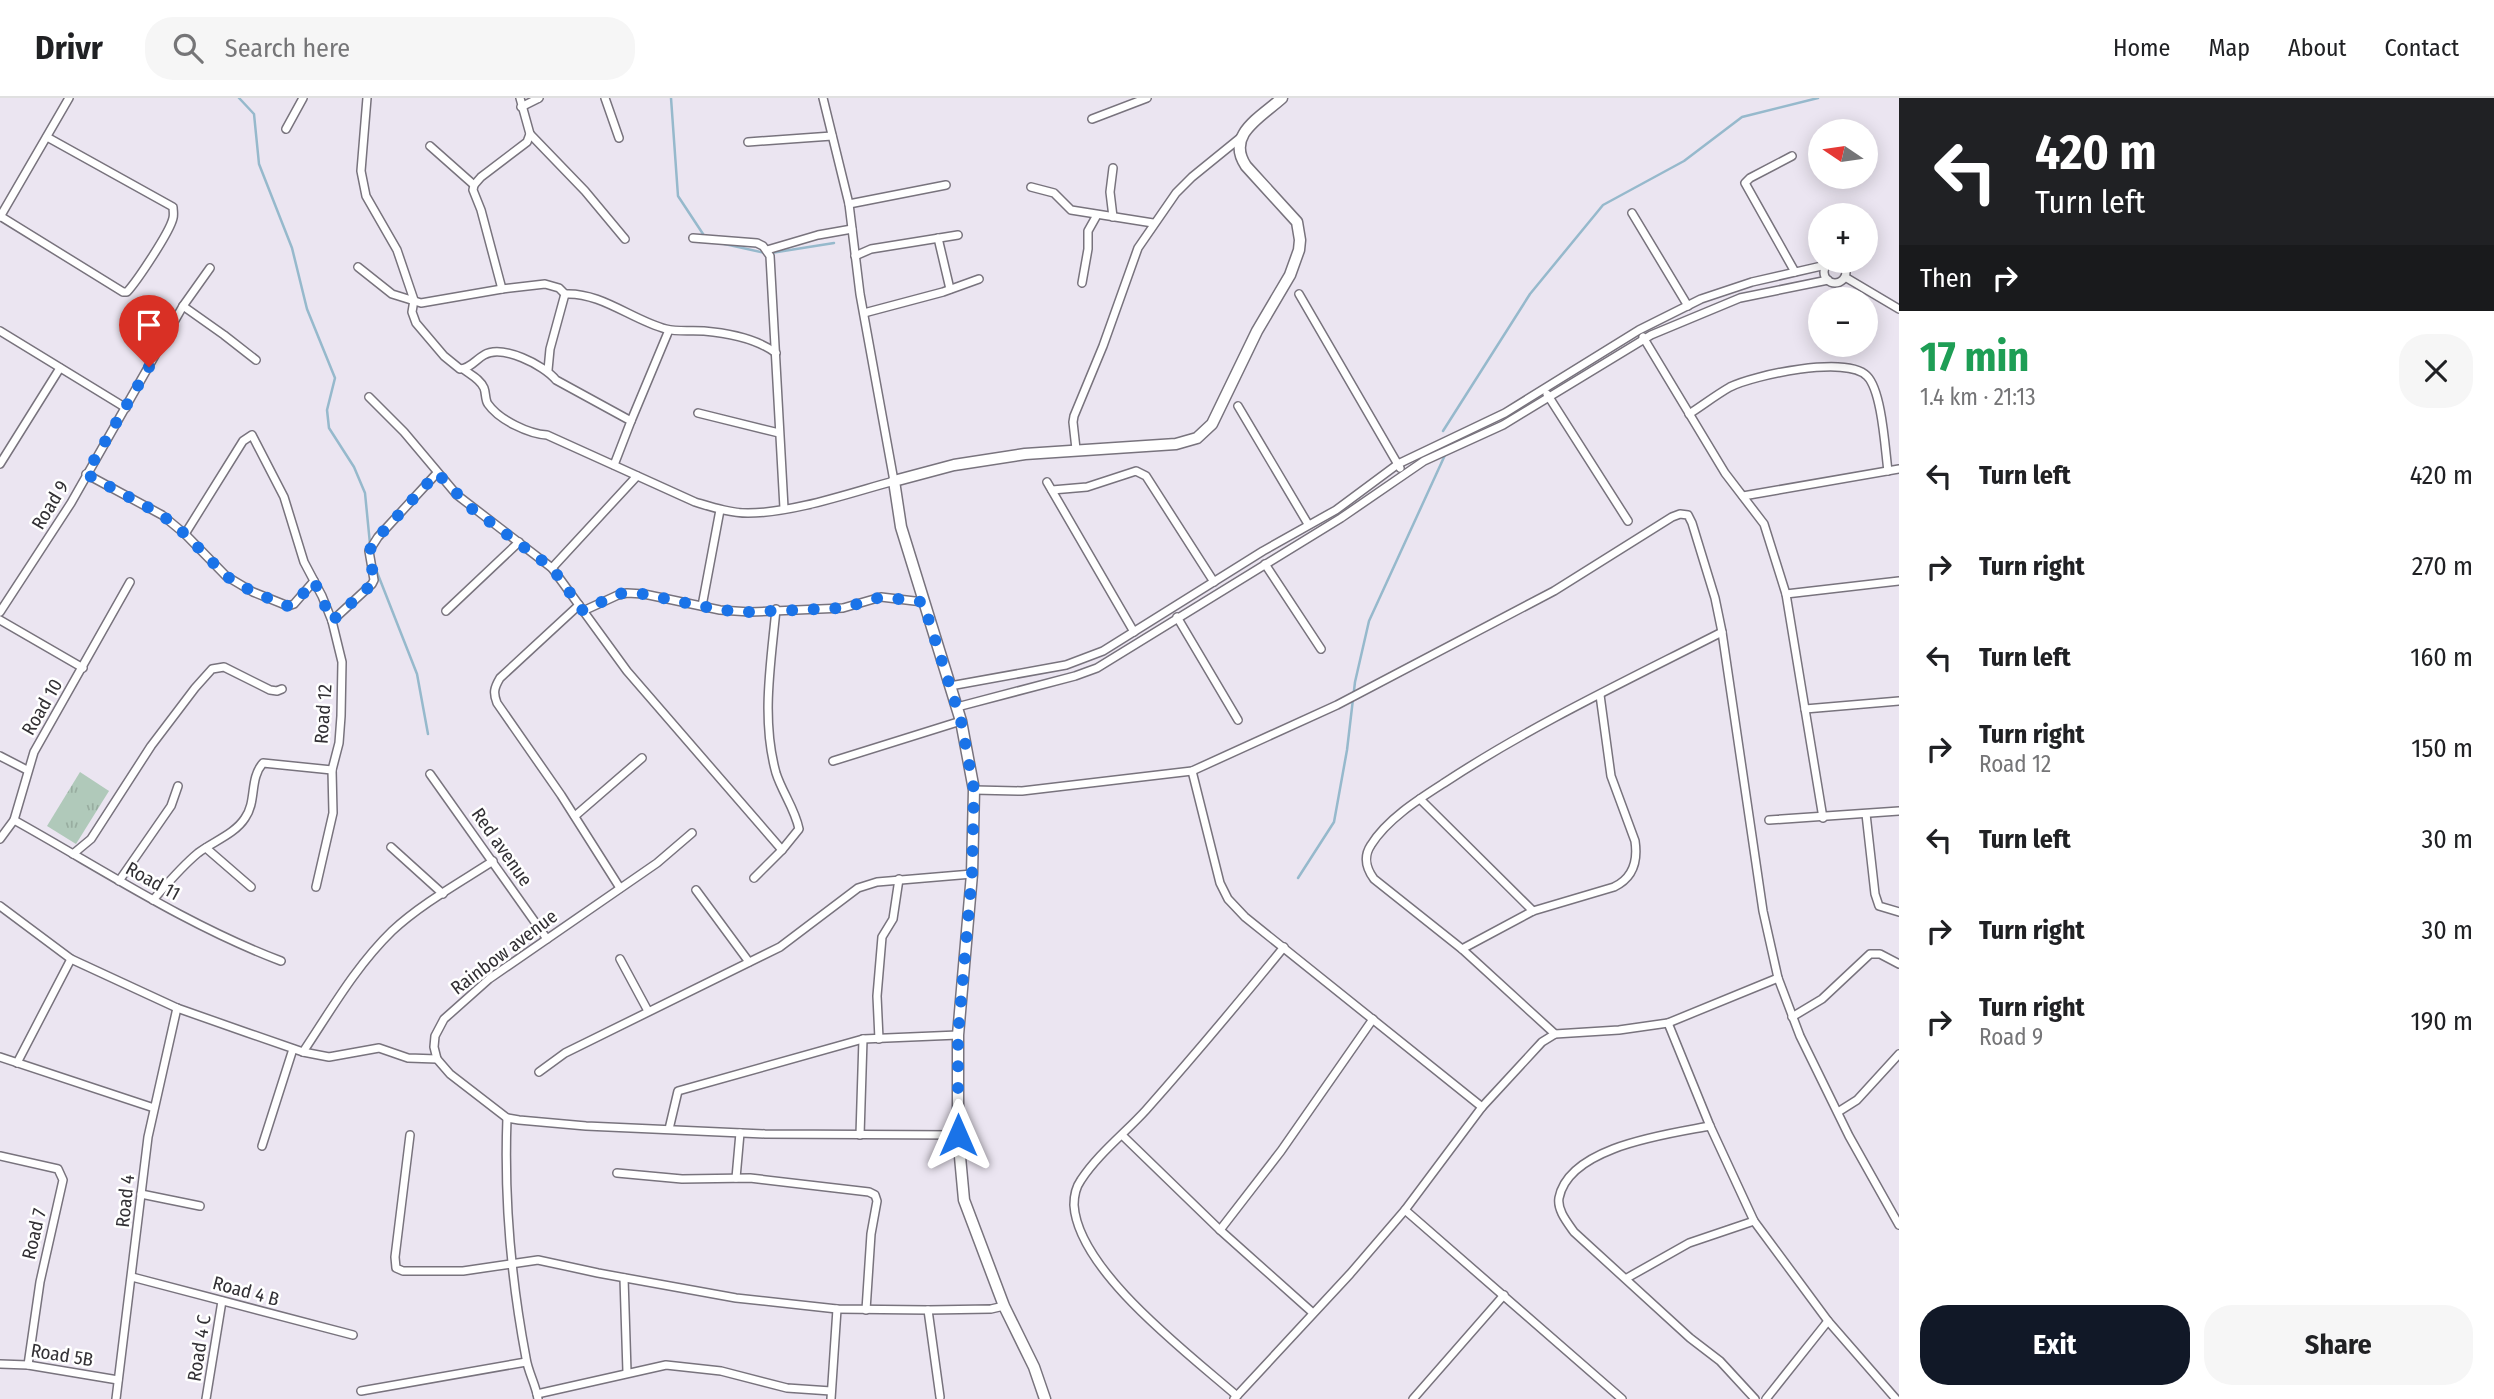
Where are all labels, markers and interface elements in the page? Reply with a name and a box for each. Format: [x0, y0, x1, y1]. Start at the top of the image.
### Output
search box [145, 17, 635, 80]
text: Drivr [35, 28, 103, 68]
icon: search [169, 29, 207, 67]
text: Search here [225, 33, 350, 64]
text: Home [2113, 34, 2170, 62]
text: Map [2208, 34, 2250, 62]
text: About [2288, 34, 2346, 62]
text: Contact [2384, 34, 2459, 62]
north arrow [1808, 119, 1878, 189]
map controls [1808, 119, 1878, 357]
text: 420 m [2035, 123, 2157, 182]
icon: left [1920, 126, 2011, 217]
text: Turn left [2035, 183, 2145, 221]
button: + [1808, 203, 1878, 273]
icon: right [1986, 259, 2024, 297]
text: Then [1920, 263, 1972, 294]
button: − [1808, 287, 1878, 357]
pin [119, 295, 179, 367]
icon: arrive [130, 306, 168, 344]
text: 17 min [1920, 332, 2029, 382]
button: close [2399, 334, 2473, 408]
text: 1.4 km · 21:13 [1920, 383, 2036, 411]
icon: left [1920, 457, 1958, 495]
text: Turn left [1979, 460, 2071, 491]
text: 420 m [2410, 460, 2473, 491]
street label: Road 9 [26, 476, 74, 534]
icon: right [1920, 548, 1958, 586]
text: Turn right [1979, 551, 2085, 582]
text: 270 m [2412, 551, 2473, 582]
icon: left [1920, 639, 1958, 677]
text: Turn left [1979, 642, 2071, 673]
text: 160 m [2410, 642, 2473, 673]
street label: Road 10 [17, 675, 67, 739]
street label: Road 12 [309, 683, 337, 745]
text: Turn right [1979, 719, 2085, 750]
icon: right [1920, 730, 1958, 768]
text: 150 m [2411, 733, 2473, 764]
text: Road 12 [1979, 750, 2051, 778]
street label: Red avenue [467, 803, 537, 891]
icon: left [1920, 821, 1958, 859]
text: Turn left [1979, 824, 2071, 855]
text: 30 m [2422, 824, 2473, 855]
street label: Road 11 [122, 857, 184, 905]
street label: Rainbow avenue [446, 904, 562, 1000]
icon: right [1920, 912, 1958, 950]
text: Turn right [1979, 915, 2085, 946]
text: 30 m [2422, 915, 2473, 946]
text: Turn right [1979, 992, 2085, 1023]
icon: right [1920, 1003, 1958, 1041]
text: 190 m [2411, 1006, 2473, 1037]
text: Road 9 [1979, 1023, 2043, 1051]
position arrow [921, 1098, 995, 1172]
street label: Road 4 [111, 1173, 139, 1229]
street label: Road 7 [17, 1206, 51, 1262]
street label: Road 4 B [210, 1271, 282, 1311]
button: Exit [1920, 1305, 2190, 1385]
button: Share [2204, 1305, 2473, 1385]
street label: Road 4 C [182, 1313, 216, 1383]
street label: Road 5B [29, 1339, 95, 1371]

